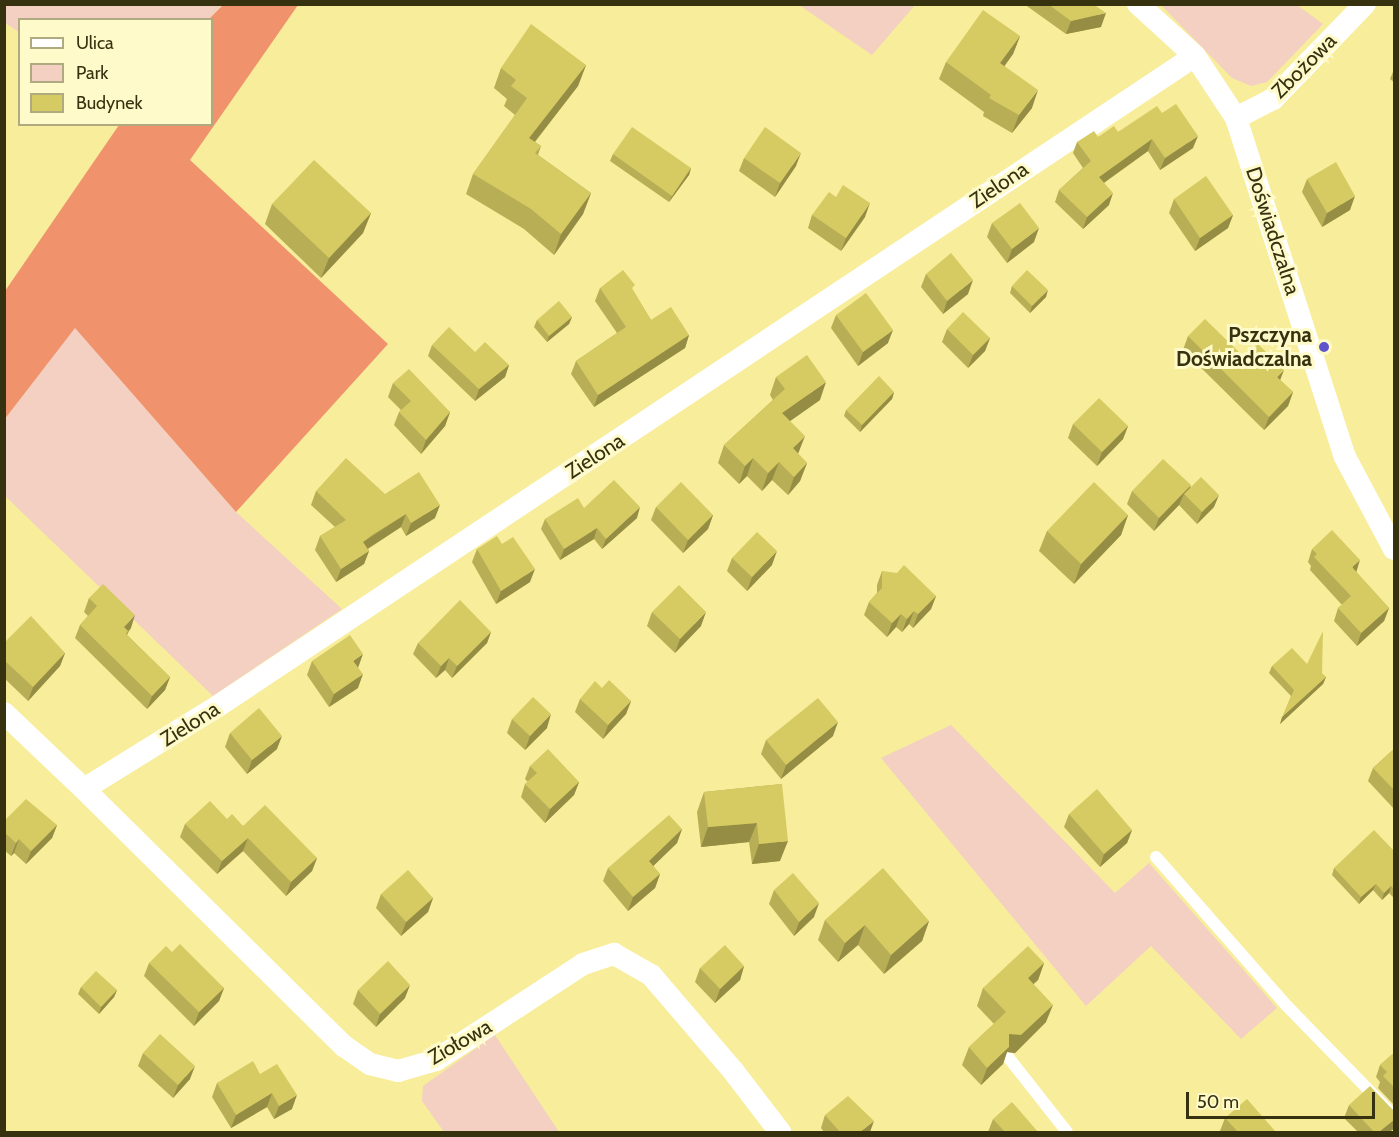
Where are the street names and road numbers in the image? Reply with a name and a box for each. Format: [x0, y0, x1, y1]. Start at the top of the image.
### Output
street label: Zbożowa [1266, 28, 1342, 104]
street label: Zielona [965, 156, 1033, 214]
street label: Doświadczalna [1240, 164, 1306, 298]
street label: Zielona [561, 428, 629, 484]
street label: Zielona [156, 696, 224, 752]
street label: Ziołowa [424, 1014, 496, 1070]

